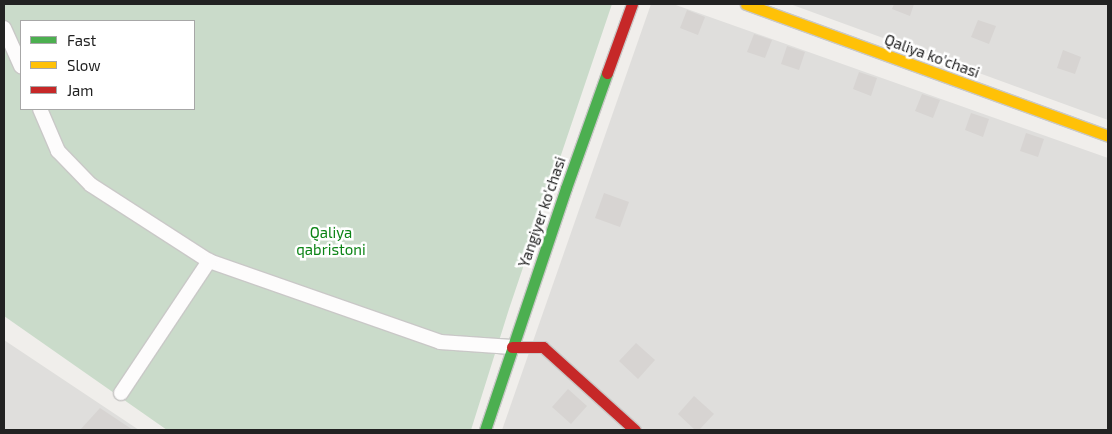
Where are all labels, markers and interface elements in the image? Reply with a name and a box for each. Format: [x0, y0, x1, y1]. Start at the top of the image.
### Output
legend [20, 20, 195, 110]
street label: Qaliya ko'chasi [882, 30, 982, 82]
text: Fast [67, 31, 96, 49]
text: Slow [67, 56, 101, 74]
text: Jam [67, 81, 93, 99]
street label: Yangiyer ko'chasi [515, 154, 569, 270]
park label: Qaliya qabristoni [296, 223, 366, 258]

